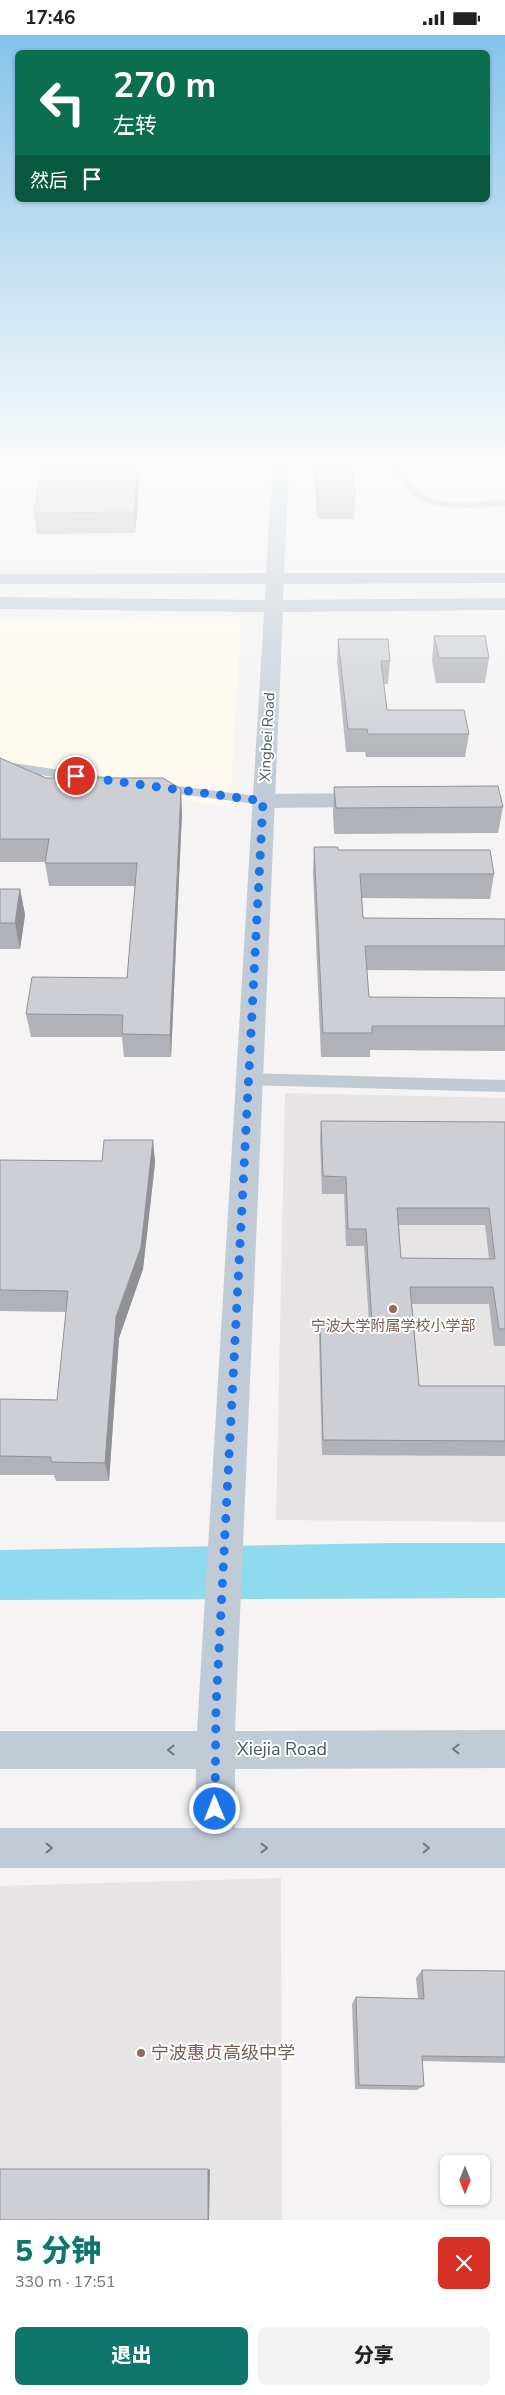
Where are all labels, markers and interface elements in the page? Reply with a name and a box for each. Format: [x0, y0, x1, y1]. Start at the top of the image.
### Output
text: 17:46 [25, 5, 75, 31]
text: 270 m [113, 62, 216, 109]
icon: left [30, 70, 95, 135]
text: 左转 [113, 111, 157, 141]
icon: arrive [78, 165, 106, 193]
text: 然后 [30, 168, 68, 194]
street label: Xingbei Road [255, 692, 279, 782]
pin [55, 755, 97, 797]
icon: arrive [62, 762, 90, 790]
marker: 宁波大学附属学校小学部 [387, 1303, 399, 1315]
place label: 宁波大学附属学校小学部 [310, 1316, 476, 1336]
street label: Xiejia Road [237, 1737, 327, 1761]
one-way arrow [452, 1744, 460, 1754]
one-way arrow [167, 1745, 175, 1755]
position arrow [188, 1782, 240, 1834]
one-way arrow [46, 1843, 53, 1853]
one-way arrow [260, 1843, 268, 1853]
one-way arrow [423, 1843, 431, 1853]
place label: 宁波惠贞高级中学 [151, 2041, 295, 2065]
marker: 宁波惠贞高级中学 [135, 2047, 147, 2059]
north arrow [440, 2155, 490, 2205]
map controls [440, 2155, 490, 2205]
text: 5 分钟 [15, 2231, 101, 2272]
button: close [438, 2237, 490, 2289]
text: 330 m · 17:51 [15, 2271, 116, 2293]
button: 退出 [15, 2327, 248, 2385]
button: 分享 [258, 2327, 490, 2385]

